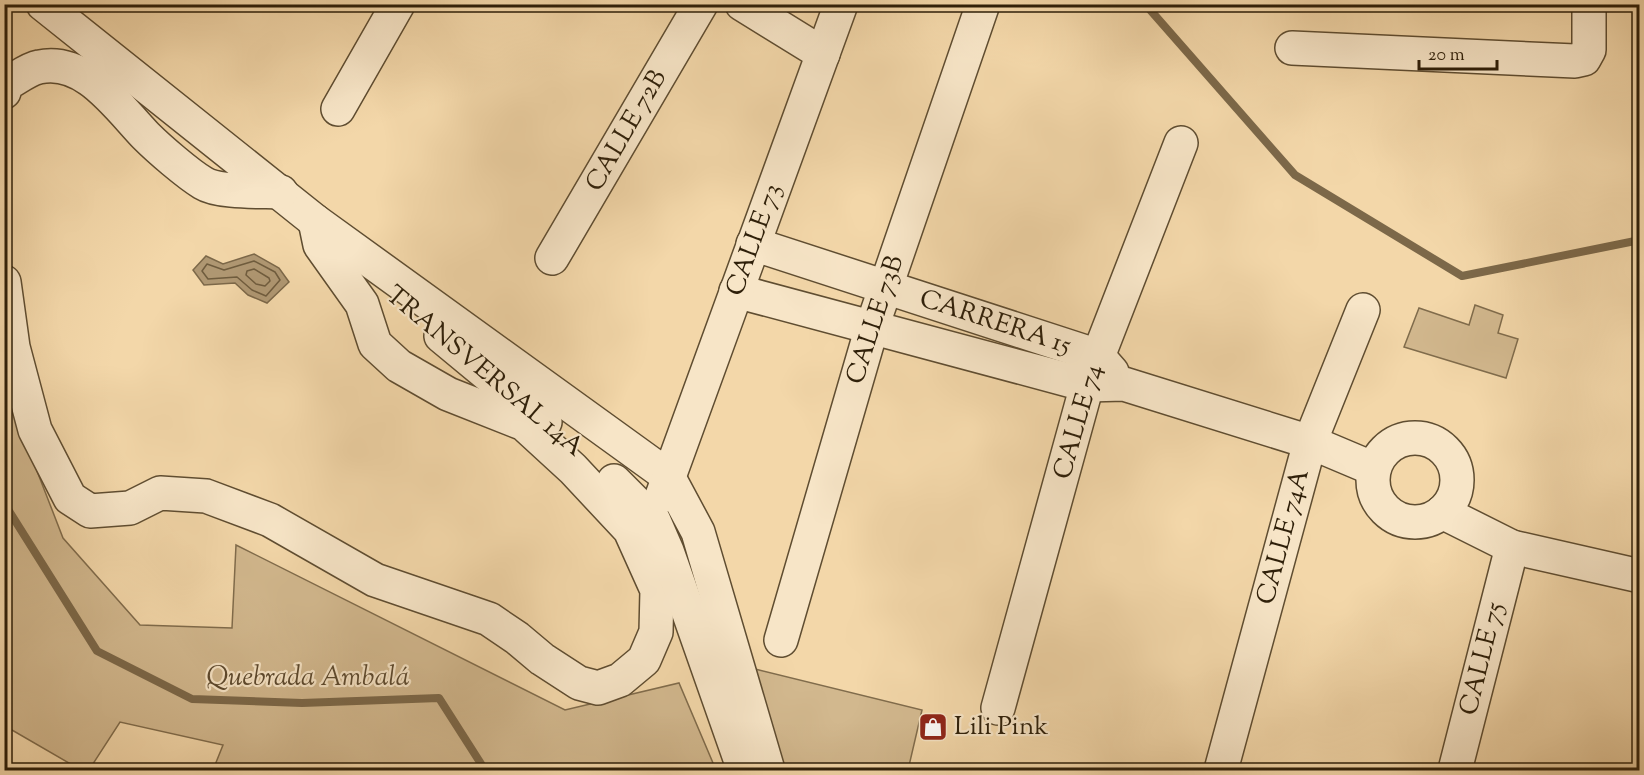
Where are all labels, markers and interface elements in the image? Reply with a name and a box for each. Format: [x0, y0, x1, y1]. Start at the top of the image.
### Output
scale bar [1419, 33, 1497, 71]
text: 20 m [1428, 43, 1465, 69]
street label: CALLE 72B [577, 63, 677, 199]
street label: CALLE 73 [718, 179, 792, 301]
street label: CALLE 73B [838, 251, 914, 389]
street label: TRANSVERSAL 14A [377, 278, 591, 466]
street label: CARRERA 15 [915, 281, 1075, 365]
street label: CALLE 74 [1045, 360, 1113, 484]
street label: CALLE 74A [1248, 465, 1320, 609]
street label: CALLE 75 [1451, 598, 1515, 719]
water label: Quebrada Ambalá [207, 659, 409, 698]
place label: Lili Pink [954, 709, 1048, 746]
shop icon: Lili Pink [917, 711, 949, 743]

